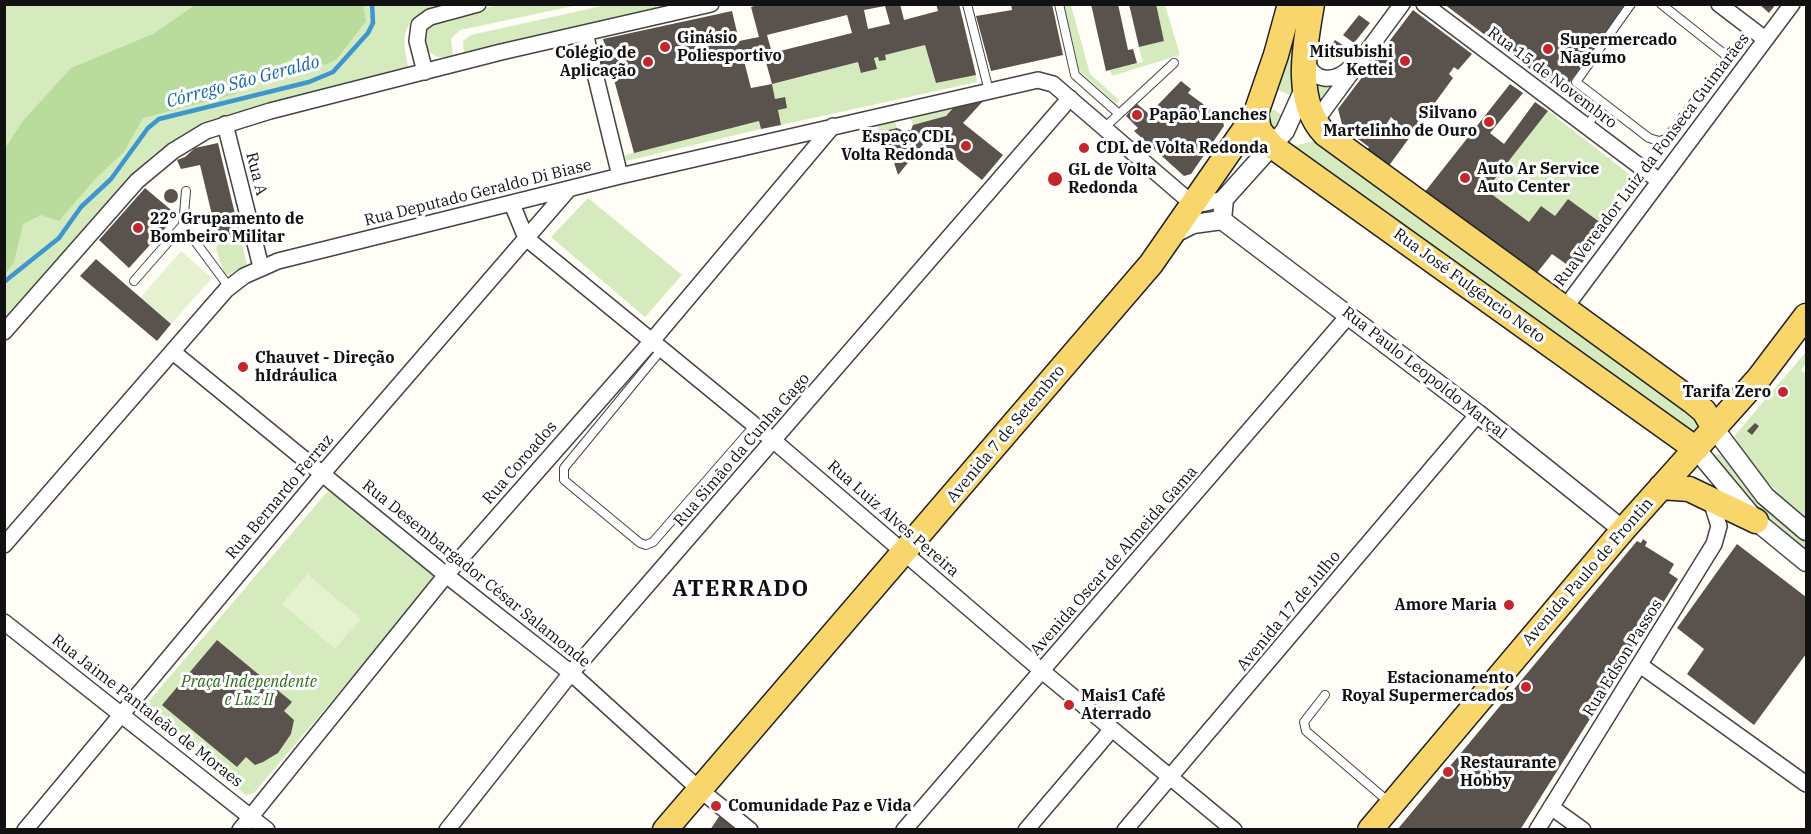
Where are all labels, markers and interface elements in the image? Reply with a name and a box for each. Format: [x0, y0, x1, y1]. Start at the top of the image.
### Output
street label: Rua 15 de Novembro [1484, 23, 1620, 133]
place label: Ginásio Poliesportivo [677, 28, 782, 66]
street label: Rua Vereador Luiz da Fonseca Guimarães [1550, 30, 1754, 290]
place label: Supermercado Nagumo [1560, 30, 1677, 68]
marker: Ginásio Poliesportivo [658, 40, 672, 54]
place label: Mitsubishi Kettei [1310, 42, 1393, 80]
marker: Supermercado Nagumo [1541, 42, 1555, 56]
place label: Colégio de Aplicação [555, 43, 636, 81]
water label: Córrego São Geraldo [164, 51, 322, 113]
marker: Mitsubishi Kettei [1398, 54, 1412, 68]
marker: Colégio de Aplicação [641, 55, 655, 69]
place label: Silvano Martelinho de Ouro [1323, 103, 1477, 141]
place label: Papão Lanches [1149, 105, 1267, 125]
marker: Papão Lanches [1130, 108, 1144, 122]
marker: Silvano Martelinho de Ouro [1482, 115, 1496, 129]
place label: Espaço CDL Volta Redonda [841, 127, 954, 165]
place label: CDL de Volta Redonda [1096, 138, 1268, 158]
marker: Espaço CDL Volta Redonda [959, 139, 973, 153]
marker: CDL de Volta Redonda [1077, 141, 1091, 155]
street label: Rua A [241, 150, 271, 198]
street label: Rua Deputado Geraldo Di Biase [362, 155, 594, 231]
place label: Auto Ar Service Auto Center [1477, 159, 1599, 197]
place label: GL de Volta Redonda [1068, 160, 1157, 198]
marker: GL de Volta Redonda [1046, 170, 1064, 188]
marker: Auto Ar Service Auto Center [1458, 171, 1472, 185]
place label: 22° Grupamento de Bombeiro Militar [150, 209, 304, 247]
marker: 22° Grupamento de Bombeiro Militar [131, 221, 145, 235]
street label: Rua José Fulgêncio Neto [1389, 225, 1549, 347]
street label: Rua Paulo Leopoldo Marçal [1338, 303, 1510, 443]
place label: Chauvet - Direção hIdráulica [255, 348, 394, 386]
marker: Chauvet - Direção hIdráulica [236, 360, 250, 374]
street label: Avenida 7 de Setembro [943, 361, 1069, 507]
street label: Rua Simão da Cunha Gago [670, 369, 814, 531]
place label: Tarifa Zero [1682, 382, 1771, 402]
marker: Tarifa Zero [1776, 385, 1790, 399]
street label: Rua Coroados [479, 418, 561, 508]
street label: Rua Bernardo Ferraz [222, 431, 338, 563]
street label: Rua Luiz Alves Pereira [823, 457, 963, 581]
street label: Avenida Oscar de Almeida Gama [1026, 462, 1202, 660]
street label: Rua Desembargador César Salamonde [358, 476, 594, 672]
street label: Avenida Paulo de Frontin [1519, 494, 1657, 650]
street label: Avenida 17 de Julho [1233, 547, 1345, 675]
district label: ATERRADO [672, 577, 810, 603]
place label: Amore Maria [1394, 595, 1497, 615]
street label: Rua Edson Passos [1579, 596, 1667, 720]
marker: Amore Maria [1502, 598, 1516, 612]
street label: Rua Jaime Pantaleão de Moraes [48, 631, 246, 791]
place label: Estacionamento Royal Supermercados [1341, 668, 1514, 706]
park label: Praça Independente e Luz II [181, 672, 317, 710]
marker: Estacionamento Royal Supermercados [1519, 680, 1533, 694]
place label: Mais1 Café Aterrado [1081, 686, 1166, 724]
marker: Mais1 Café Aterrado [1062, 698, 1076, 712]
place label: Restaurante Hobby [1460, 753, 1557, 791]
marker: Restaurante Hobby [1441, 765, 1455, 779]
place label: Comunidade Paz e Vida [728, 796, 912, 816]
marker: Comunidade Paz e Vida [709, 799, 723, 813]

